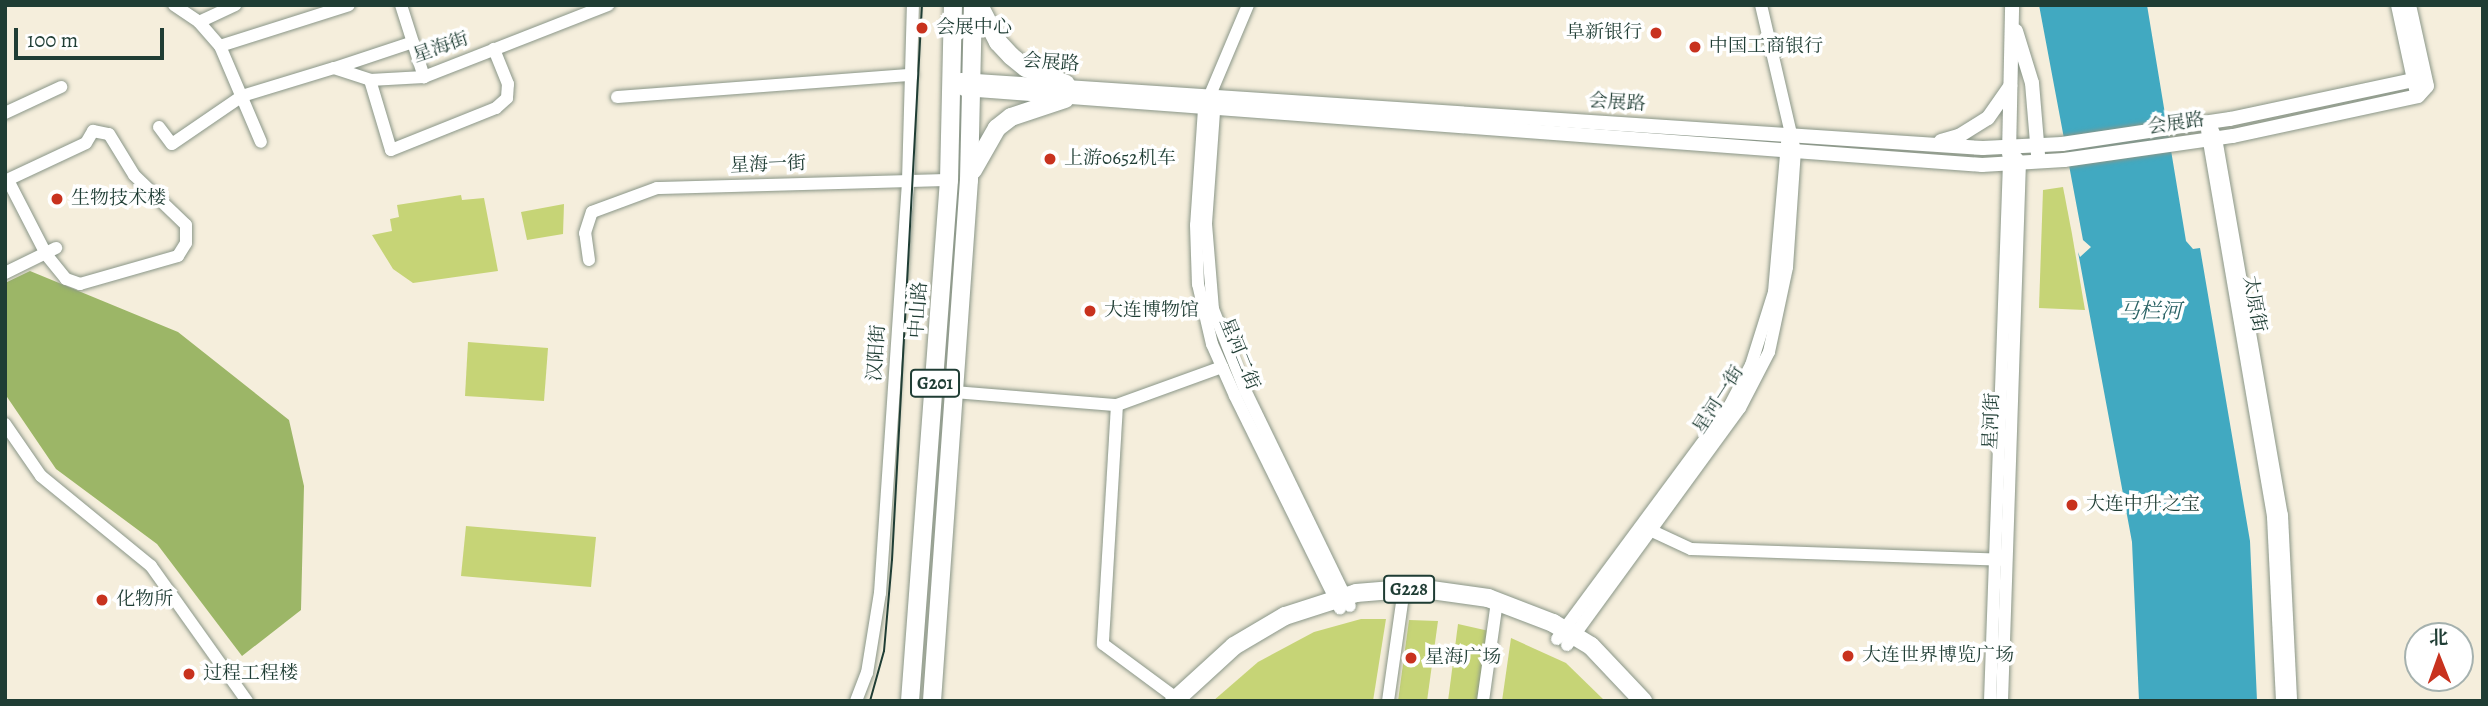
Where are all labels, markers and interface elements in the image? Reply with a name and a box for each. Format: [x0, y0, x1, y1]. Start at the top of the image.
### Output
scale bar [18, 14, 168, 58]
place label: 会展中心 [936, 17, 1012, 39]
marker: 会展中心 [914, 20, 930, 36]
place label: 阜新银行 [1566, 22, 1642, 44]
marker: 阜新银行 [1648, 25, 1664, 41]
text: 100 m [27, 26, 78, 54]
street label: 星海街 [410, 28, 472, 68]
place label: 中国工商银行 [1709, 36, 1823, 58]
marker: 中国工商银行 [1687, 39, 1703, 55]
street label: 会展路 [1022, 50, 1080, 76]
street label: 会展路 [1588, 90, 1646, 116]
street label: 会展路 [2146, 109, 2206, 139]
place label: 上游0652机车 [1064, 148, 1176, 170]
marker: 上游0652机车 [1042, 151, 1058, 167]
street label: 星海一街 [730, 152, 806, 178]
place label: 生物技术楼 [71, 188, 166, 210]
marker: 生物技术楼 [49, 191, 65, 207]
street label: 太原街 [2238, 274, 2270, 334]
street label: 中山路 [906, 281, 932, 339]
water label: 马栏河 [2119, 298, 2181, 324]
place label: 大连博物馆 [1104, 300, 1199, 322]
marker: 大连博物馆 [1082, 303, 1098, 319]
street label: 星河二街 [1214, 314, 1264, 394]
street label: 汉阳街 [864, 324, 890, 382]
street label: 星河一街 [1689, 362, 1749, 438]
road number: G201 [909, 368, 961, 398]
street label: 星河街 [1980, 392, 2004, 450]
place label: 大连中升之宝 [2086, 494, 2200, 516]
marker: 大连中升之宝 [2064, 497, 2080, 513]
road number: G228 [1383, 574, 1435, 604]
place label: 化物所 [116, 589, 173, 611]
marker: 化物所 [94, 592, 110, 608]
north arrow [2404, 622, 2474, 692]
text: 北 [2429, 625, 2448, 651]
place label: 大连世界博览广场 [1862, 645, 2014, 667]
place label: 星海广场 [1425, 647, 1501, 669]
marker: 大连世界博览广场 [1840, 648, 1856, 664]
marker: 星海广场 [1403, 650, 1419, 666]
place label: 过程工程楼 [203, 663, 298, 685]
marker: 过程工程楼 [181, 666, 197, 682]

